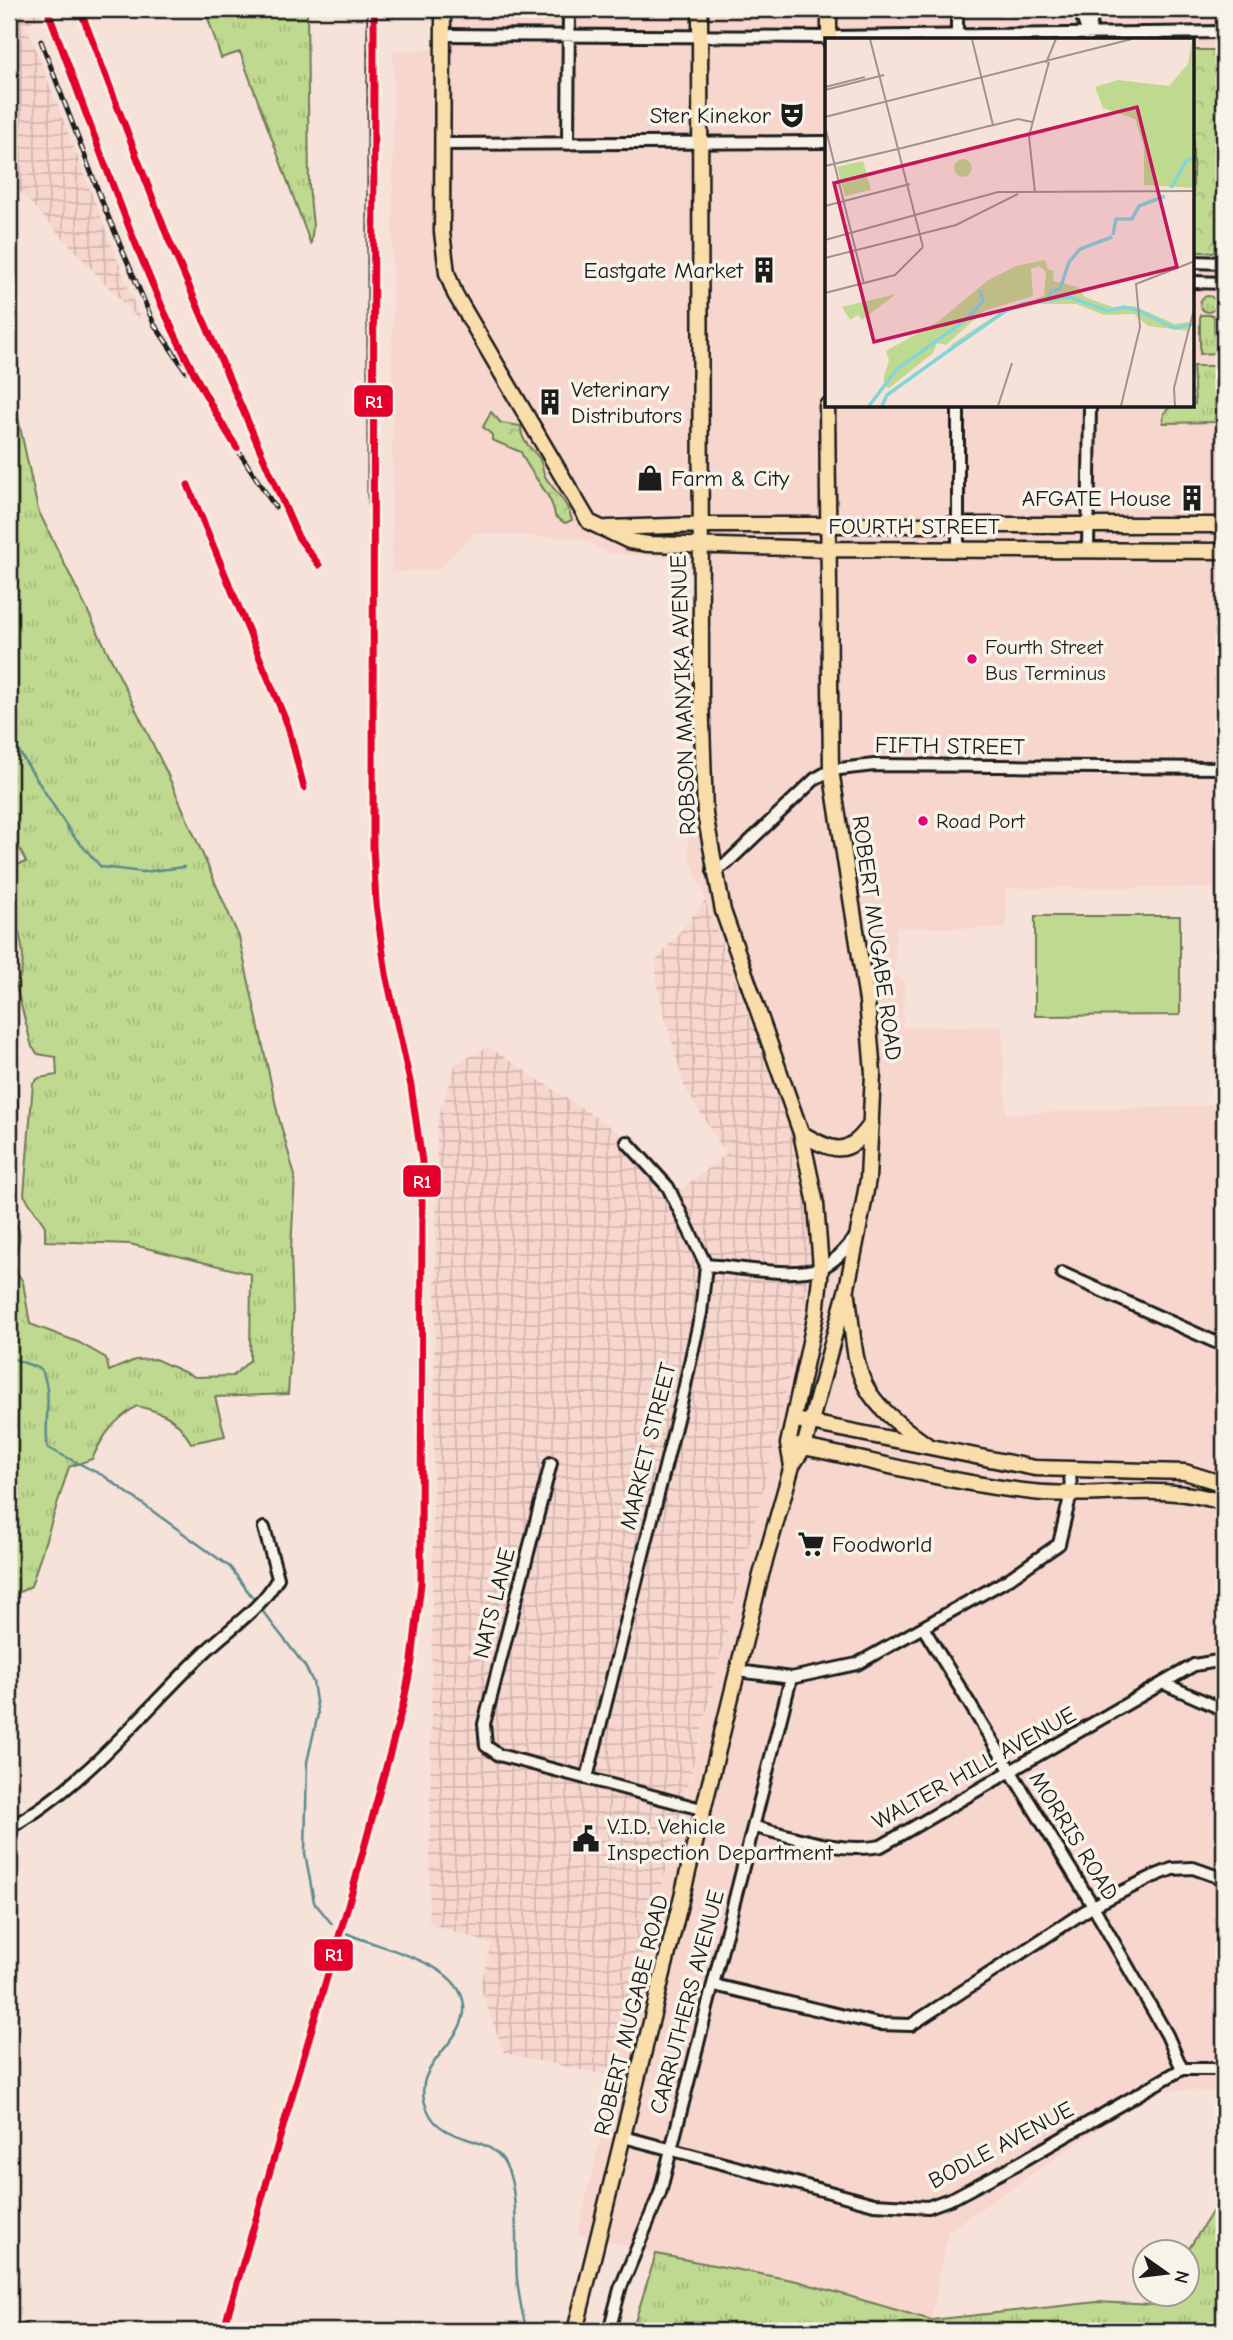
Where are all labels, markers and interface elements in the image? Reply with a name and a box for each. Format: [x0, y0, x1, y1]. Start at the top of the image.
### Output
inset map [825, 38, 1194, 408]
theatre icon: Ster Kinekor [777, 100, 807, 130]
place label: Ster Kinekor [650, 102, 772, 129]
building icon: Eastgate Market [749, 255, 779, 285]
place label: Eastgate Market [584, 257, 744, 284]
place label: Veterinary Distributors [571, 376, 682, 429]
line badge: R1 [353, 384, 394, 418]
building icon: Veterinary Distributors [535, 387, 565, 417]
text: R1 [365, 391, 383, 413]
shop icon: Farm & City [635, 463, 665, 493]
place label: Farm & City [671, 465, 790, 492]
building icon: AFGATE House [1177, 483, 1207, 513]
place label: AFGATE House [1022, 485, 1171, 512]
street label: FOURTH STREET [828, 513, 1000, 540]
street label: ROBSON MANYIKA AVENUE [665, 554, 701, 836]
place label: Fourth Street Bus Terminus [985, 635, 1106, 685]
marker: Fourth Street Bus Terminus [965, 652, 979, 666]
street label: FIFTH STREET [875, 731, 1025, 761]
place label: Road Port [936, 809, 1026, 833]
street label: ROBERT MUGABE ROAD [846, 814, 908, 1062]
marker: Road Port [916, 814, 930, 828]
line badge: R1 [402, 1164, 442, 1198]
text: R1 [413, 1171, 431, 1193]
street label: MARKET STREET [614, 1360, 682, 1532]
supermarket icon: Foodworld [796, 1529, 826, 1559]
place label: Foodworld [832, 1531, 932, 1558]
street label: NATS LANE [467, 1545, 521, 1661]
street label: WALTER HILL AVENUE [867, 1701, 1081, 1835]
street label: MORRIS ROAD [1024, 1766, 1124, 1906]
place label: V.I.D. Vehicle Inspection Department [607, 1813, 835, 1866]
public building icon: V.I.D. Vehicle Inspection Department [571, 1824, 601, 1854]
street label: CARRUTHERS AVENUE [644, 1887, 730, 2117]
street label: ROBERT MUGABE ROAD [588, 1892, 674, 2138]
line badge: R1 [313, 1938, 354, 1972]
text: R1 [325, 1944, 343, 1966]
street label: BODLE AVENUE [924, 2095, 1078, 2194]
north arrow [1132, 2238, 1202, 2308]
text: N [1169, 2268, 1194, 2286]

